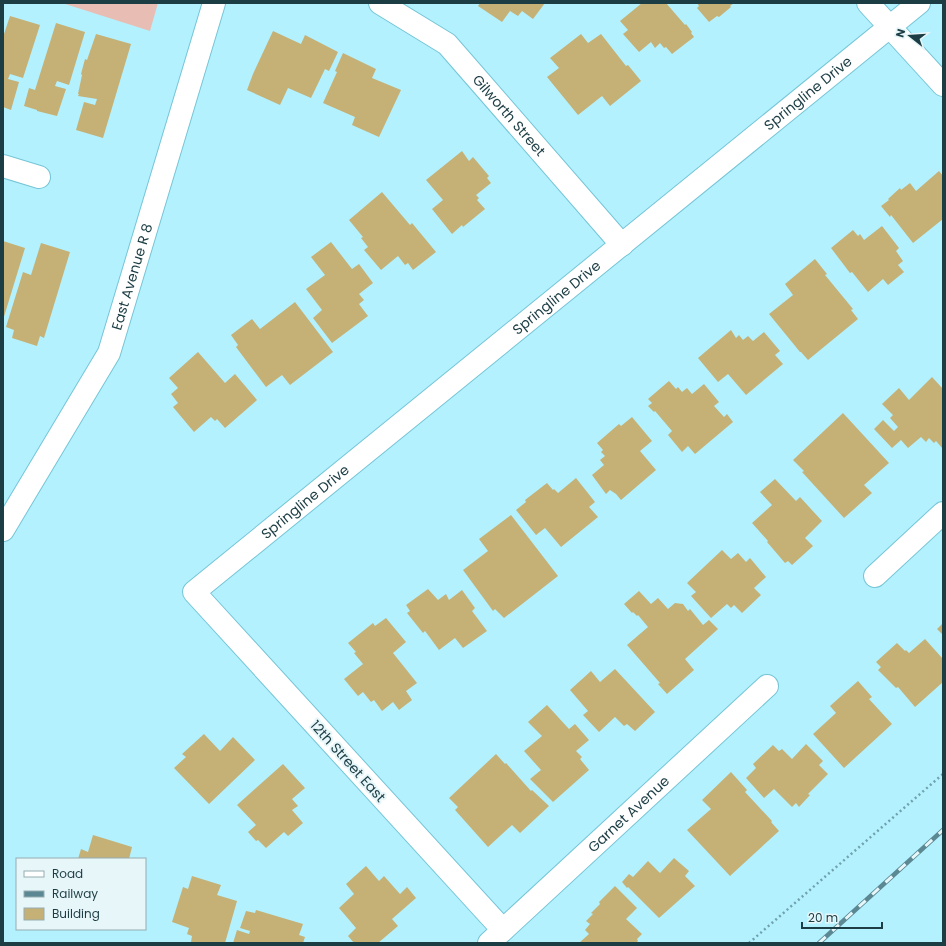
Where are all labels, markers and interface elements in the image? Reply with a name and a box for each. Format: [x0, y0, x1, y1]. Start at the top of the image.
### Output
north arrow [890, 16, 930, 56]
text: N [892, 27, 909, 39]
street label: Springline Drive [760, 51, 857, 135]
street label: Gilworth Street [468, 70, 550, 160]
street label: East Avenue R 8 [106, 221, 157, 332]
street label: Springline Drive [508, 255, 605, 339]
street label: Springline Drive [257, 460, 354, 544]
street label: 12th Street East [306, 716, 390, 806]
street label: Garnet Avenue [583, 771, 674, 857]
legend [16, 858, 146, 930]
text: Road [52, 865, 83, 882]
text: Railway [52, 885, 98, 902]
scale bar [802, 904, 882, 930]
text: Building [52, 905, 100, 922]
text: 20 m [808, 909, 838, 926]

